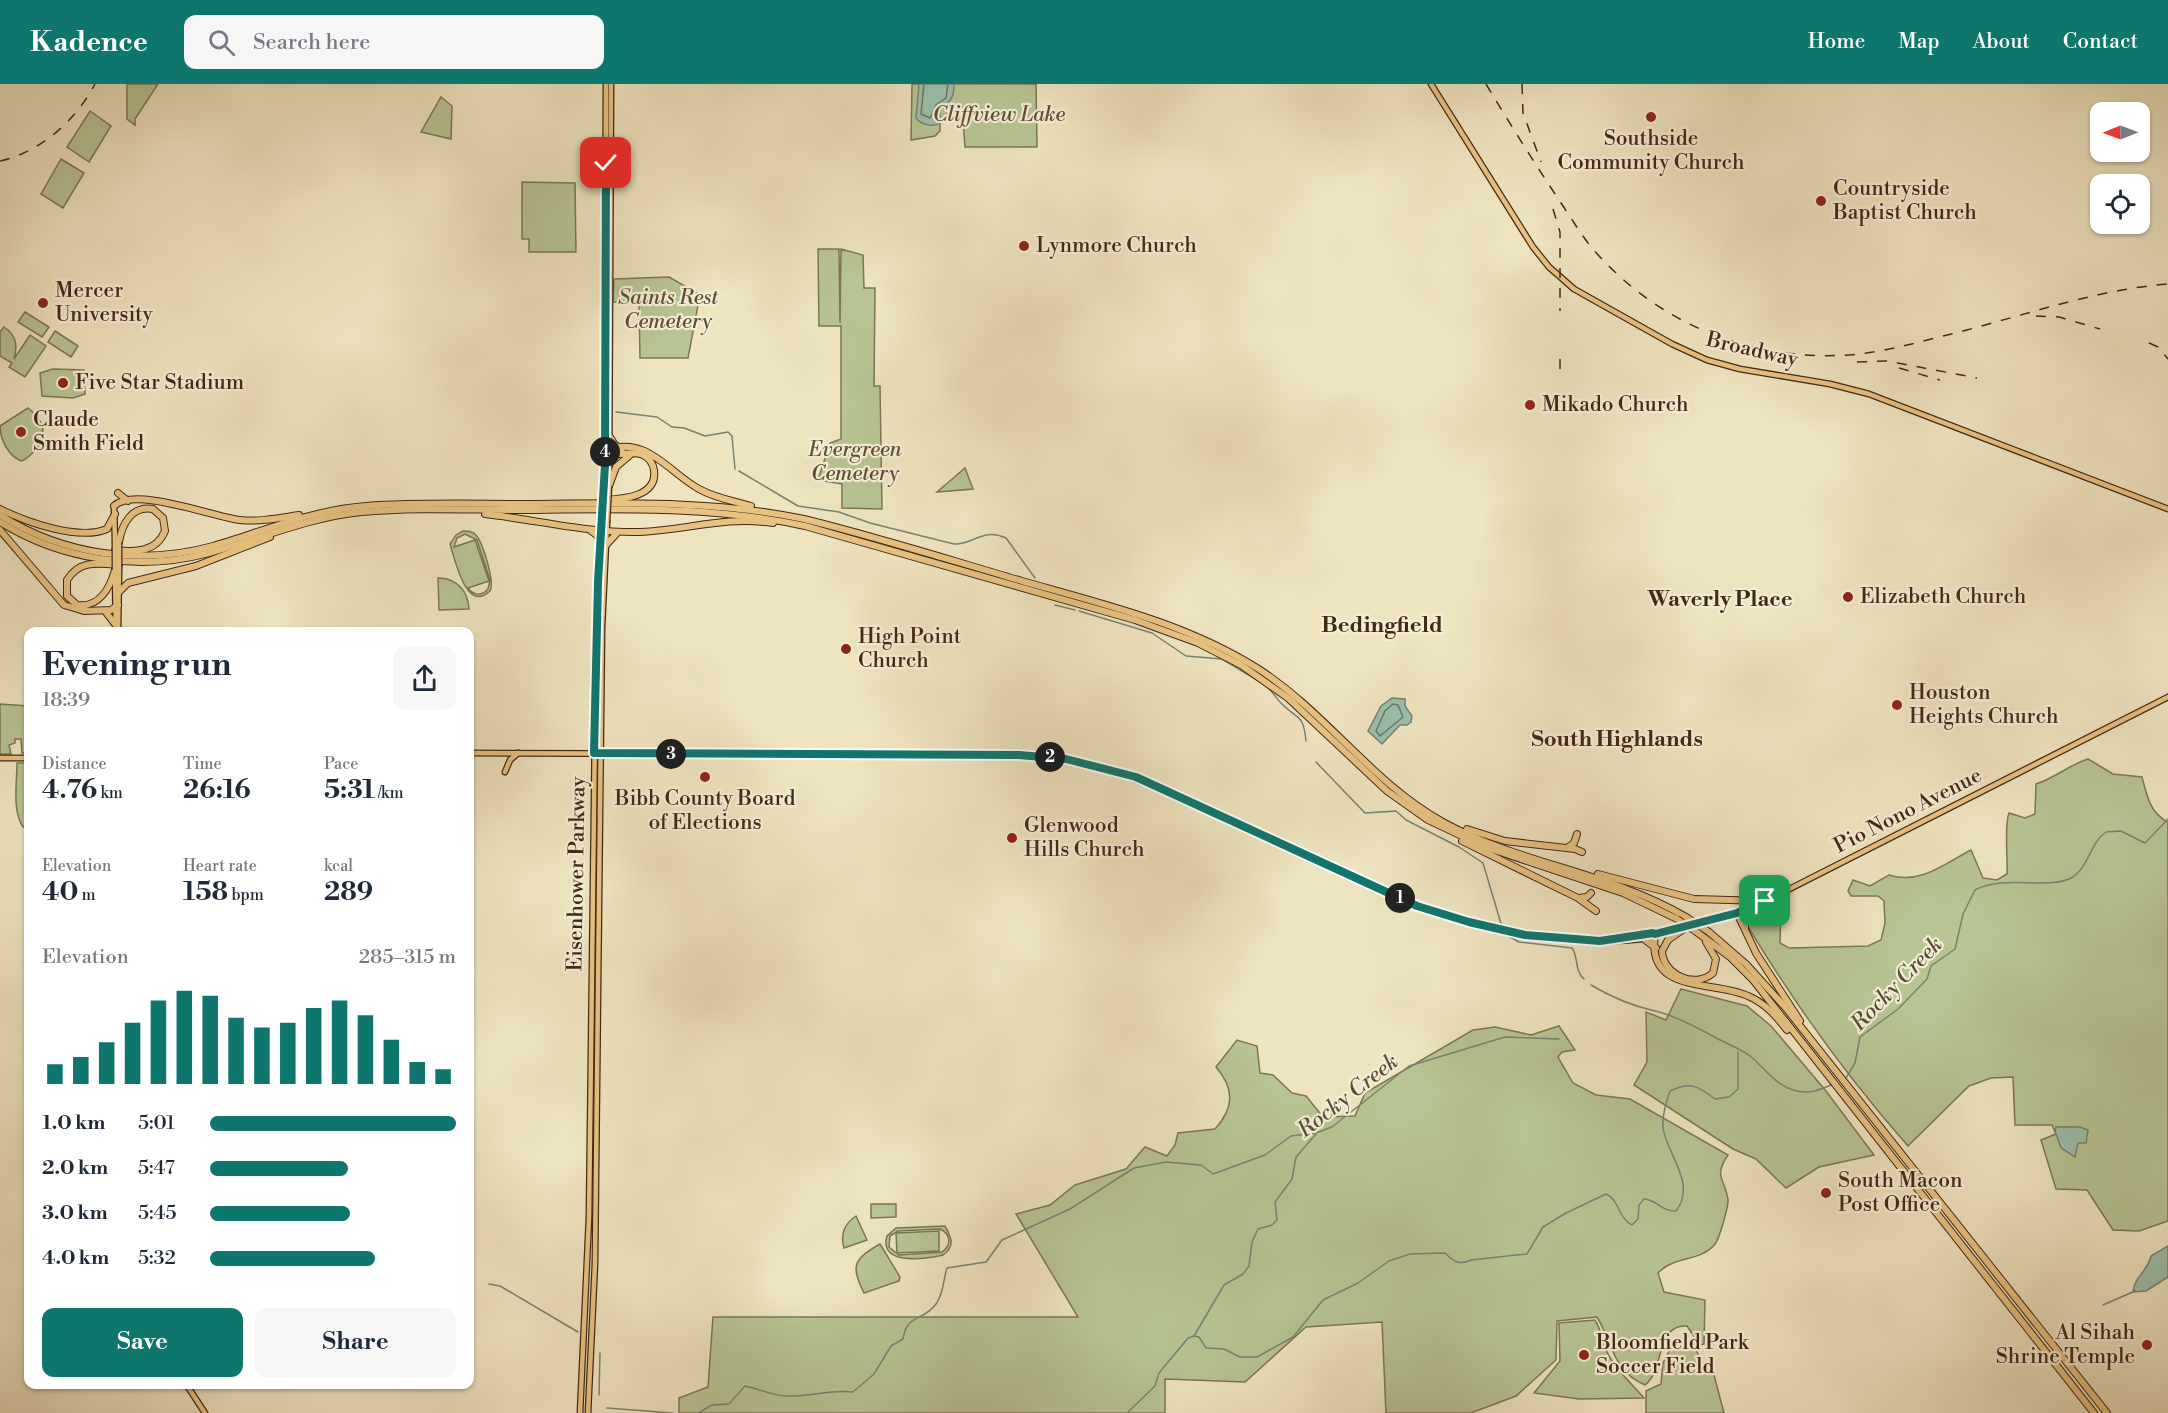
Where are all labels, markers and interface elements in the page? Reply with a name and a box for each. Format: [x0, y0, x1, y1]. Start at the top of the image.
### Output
search box [184, 15, 604, 69]
text: Kadence [30, 25, 148, 60]
icon: search [205, 26, 238, 59]
text: Search here [253, 29, 370, 56]
text: Home [1808, 29, 1865, 55]
text: Map [1898, 29, 1940, 55]
text: About [1973, 29, 2030, 55]
text: Contact [2063, 29, 2138, 55]
park label: Cliffview Lake [933, 102, 1066, 128]
north arrow [2090, 102, 2150, 162]
map controls [2090, 102, 2150, 234]
marker: Southside Community Church [1644, 110, 1658, 124]
place label: Southside Community Church [1558, 126, 1745, 176]
pin [580, 137, 631, 188]
icon: check [589, 146, 622, 179]
button: locate [2090, 174, 2150, 234]
place label: Countryside Baptist Church [1832, 176, 1977, 226]
marker: Countryside Baptist Church [1814, 194, 1828, 208]
place label: Lynmore Church [1036, 233, 1197, 259]
marker: Lynmore Church [1017, 239, 1031, 253]
place label: Mercer University [55, 278, 154, 328]
park label: Saints Rest Cemetery [618, 285, 719, 335]
marker: Mercer University [36, 296, 50, 310]
street label: Broadway [1703, 327, 1801, 373]
place label: Five Star Stadium [75, 370, 244, 396]
marker: Five Star Stadium [56, 376, 70, 390]
place label: Mikado Church [1542, 392, 1689, 418]
marker: Mikado Church [1523, 398, 1537, 412]
place label: Claude Smith Field [33, 407, 144, 457]
marker: Claude Smith Field [14, 425, 28, 439]
pin: 4 [590, 437, 620, 467]
park label: Evergreen Cemetery [807, 437, 902, 487]
text: 4 [600, 442, 610, 462]
place label: Elizabeth Church [1860, 584, 2027, 610]
district label: Waverly Place [1646, 586, 1793, 613]
marker: Elizabeth Church [1841, 590, 1855, 604]
district label: Bedingfield [1321, 612, 1443, 639]
place label: High Point Church [858, 624, 962, 674]
marker: High Point Church [839, 642, 853, 656]
text: Evening run [42, 645, 231, 686]
button: share [393, 647, 456, 710]
place label: Houston Heights Church [1909, 680, 2059, 730]
text: 18:39 [42, 688, 90, 713]
marker: Houston Heights Church [1890, 698, 1904, 712]
district label: South Highlands [1531, 726, 1703, 753]
pin: 3 [656, 739, 686, 769]
pin: 2 [1035, 742, 1065, 772]
text: 3 [666, 744, 676, 764]
text: 2 [1045, 747, 1055, 767]
text: Distance [42, 754, 107, 774]
text: Time [183, 754, 222, 774]
text: Pace [324, 754, 358, 774]
street label: Pio Nono Avenue [1830, 763, 1986, 859]
marker: Bibb County Board of Elections [698, 770, 712, 784]
text: 4.76 [42, 774, 97, 806]
text: 26:16 [183, 774, 251, 806]
text: 5:31 [324, 774, 375, 806]
street label: Eisenhower Parkway [562, 776, 592, 972]
text: km [97, 783, 123, 803]
text: /km [375, 783, 403, 803]
place label: Bibb County Board of Elections [614, 786, 795, 836]
place label: Glenwood Hills Church [1024, 813, 1145, 863]
marker: Glenwood Hills Church [1005, 831, 1019, 845]
text: Elevation [42, 856, 111, 876]
text: Heart rate [183, 856, 257, 876]
text: kcal [324, 856, 353, 876]
pin [1739, 875, 1790, 926]
text: 40 [42, 876, 78, 908]
text: 158 [183, 876, 228, 908]
text: 289 [324, 876, 373, 908]
pin: 1 [1385, 883, 1415, 913]
icon: arrive [1748, 884, 1781, 917]
text: m [78, 885, 96, 905]
text: bpm [228, 885, 264, 905]
text: 1 [1396, 888, 1404, 908]
water label: Rocky Creek [1845, 931, 1949, 1037]
text: Elevation [42, 945, 129, 970]
text: 285–315 m [359, 945, 456, 970]
water label: Rocky Creek [1291, 1048, 1404, 1144]
text: 1.0 km [42, 1111, 106, 1136]
text: 5:01 [138, 1111, 175, 1136]
text: 2.0 km [42, 1156, 108, 1181]
text: 5:47 [138, 1156, 175, 1181]
place label: South Macon Post Office [1838, 1168, 1963, 1218]
marker: South Macon Post Office [1819, 1186, 1833, 1200]
text: 3.0 km [42, 1201, 108, 1226]
text: 5:45 [138, 1201, 176, 1226]
text: 4.0 km [42, 1246, 109, 1271]
text: 5:32 [138, 1246, 176, 1271]
button: Save [42, 1308, 243, 1377]
button: Share [255, 1308, 456, 1377]
place label: Al Sihah Shrine Temple [1996, 1320, 2135, 1370]
place label: Bloomfield Park Soccer Field [1595, 1330, 1750, 1380]
marker: Al Sihah Shrine Temple [2140, 1338, 2154, 1352]
marker: Bloomfield Park Soccer Field [1577, 1348, 1591, 1362]

